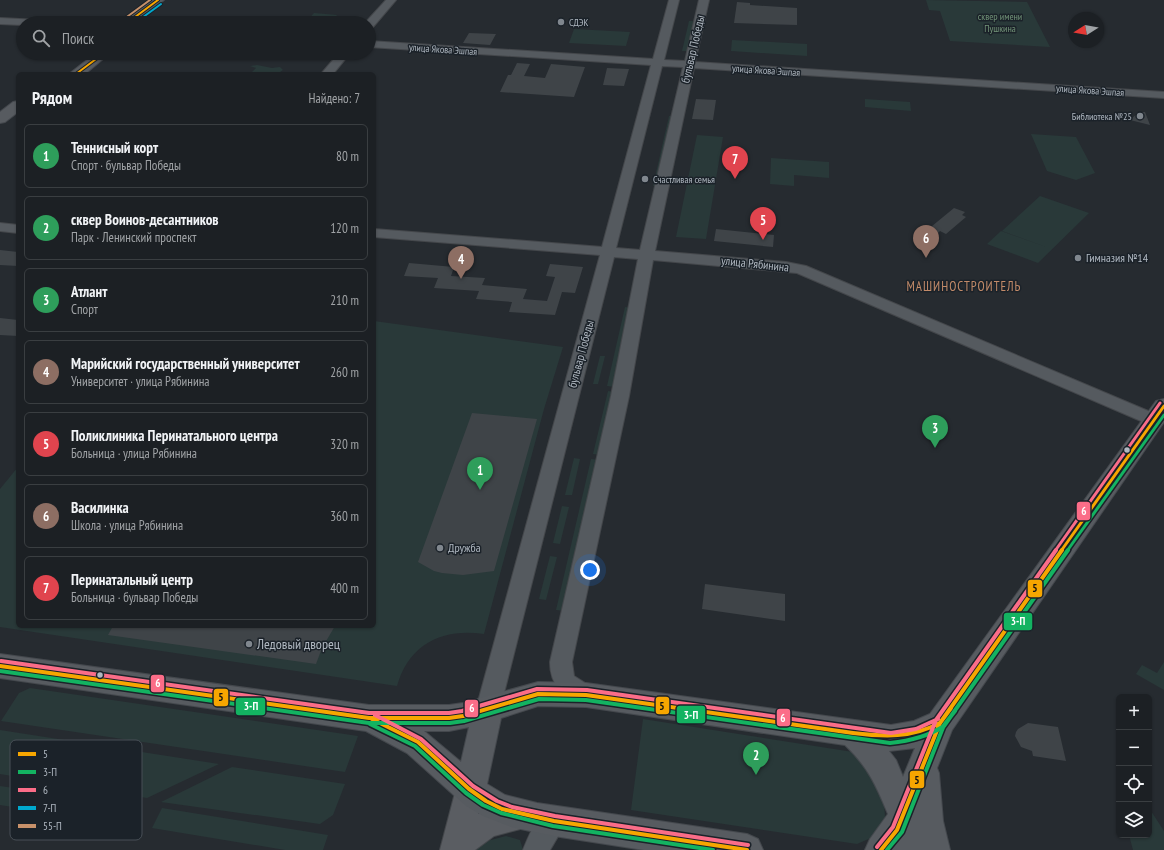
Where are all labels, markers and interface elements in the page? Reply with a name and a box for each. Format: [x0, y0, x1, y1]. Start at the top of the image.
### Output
park label: сквер имени Пушкина [978, 10, 1022, 35]
north arrow [1068, 12, 1104, 48]
street label: бульвар Победы [677, 13, 708, 84]
search box [16, 16, 376, 60]
place label: СДЭК [569, 16, 588, 29]
marker: СДЭК [556, 17, 566, 27]
icon: search [30, 27, 52, 49]
text: Поиск [62, 29, 94, 48]
street label: улица Якова Эшпая [408, 41, 478, 58]
street label: улица Якова Эшпая [731, 62, 801, 79]
street label: улица Якова Эшпая [1055, 82, 1125, 99]
text: Рядом [32, 87, 72, 109]
text: Найдено: 7 [309, 90, 360, 107]
place label: Библиотека №25 [1072, 110, 1132, 123]
marker: Библиотека №25 [1135, 111, 1145, 121]
text: Теннисный корт [71, 138, 158, 157]
pin: 7 [722, 146, 748, 179]
text: 1 [43, 148, 49, 165]
text: 80 m [336, 148, 359, 165]
text: Спорт · бульвар Победы [71, 157, 181, 174]
place label: Счастливая семья [653, 173, 715, 186]
marker: Счастливая семья [640, 174, 650, 184]
pin: 5 [750, 207, 776, 240]
text: сквер Воинов-десантников [71, 210, 219, 229]
text: 2 [43, 220, 49, 237]
text: 120 m [330, 220, 359, 237]
pin: 6 [913, 225, 939, 258]
text: Парк · Ленинский проспект [71, 229, 196, 246]
pin: 4 [448, 246, 474, 279]
place label: Гимназия №14 [1086, 250, 1149, 265]
street label: улица Рябинина [720, 252, 790, 275]
marker: Гимназия №14 [1073, 253, 1083, 263]
district label: МАШИНОСТРОИТЕЛЬ [907, 278, 1021, 295]
text: Атлант [71, 282, 107, 301]
text: 3 [43, 292, 49, 309]
text: 210 m [330, 292, 359, 309]
text: Спорт [71, 301, 98, 318]
street label: бульвар Победы [564, 318, 597, 389]
text: Марийский государственный университет [71, 354, 300, 373]
text: 4 [43, 364, 49, 381]
text: 260 m [330, 364, 359, 381]
text: Университет · улица Рябинина [71, 373, 210, 390]
pin: 3 [922, 415, 948, 448]
text: Поликлиника Перинатального центра [71, 426, 278, 445]
text: 5 [43, 436, 49, 453]
text: 320 m [330, 436, 359, 453]
text: Больница · улица Рябинина [71, 445, 197, 462]
unlabelled marker [1122, 445, 1132, 455]
pin: 1 [467, 457, 493, 490]
text: Василинка [71, 498, 129, 517]
line badge: 6 [1076, 501, 1091, 521]
text: 6 [1081, 504, 1087, 518]
text: 6 [43, 508, 49, 525]
text: 360 m [330, 508, 359, 525]
text: Школа · улица Рябинина [71, 517, 183, 534]
place label: Дружба [448, 540, 481, 555]
marker: Дружба [435, 543, 445, 553]
your location [580, 560, 600, 580]
text: Перинатальный центр [71, 570, 193, 589]
line badge: 5 [1027, 579, 1043, 598]
text: 7 [43, 580, 49, 597]
text: 400 m [330, 580, 359, 597]
text: 5 [1032, 581, 1038, 595]
text: Больница · бульвар Победы [71, 589, 198, 606]
line badge: 3-П [1003, 612, 1033, 631]
text: 3-П [1011, 614, 1025, 628]
place label: Ледовый дворец [256, 635, 340, 653]
marker: Ледовый дворец [244, 639, 254, 649]
unlabelled marker [95, 670, 105, 680]
line badge: 6 [150, 674, 165, 693]
text: 6 [155, 676, 161, 690]
line badge: 5 [213, 688, 229, 707]
text: 5 [218, 690, 224, 704]
map controls [1116, 694, 1152, 838]
button: + [1116, 694, 1152, 730]
line badge: 5 [655, 696, 670, 715]
line badge: 3-П [235, 697, 266, 716]
text: 3-П [244, 699, 258, 713]
line badge: 6 [464, 699, 479, 718]
text: 5 [659, 699, 665, 713]
text: 6 [469, 701, 475, 715]
line badge: 3-П [676, 705, 706, 724]
text: 3-П [684, 708, 698, 722]
line badge: 6 [776, 708, 791, 727]
text: 6 [780, 711, 786, 725]
button: − [1116, 730, 1152, 766]
legend [10, 740, 142, 840]
pin: 2 [743, 742, 769, 775]
text: 5 [43, 747, 48, 761]
text: 3-П [43, 765, 57, 779]
button: locate [1116, 766, 1152, 802]
line badge: 5 [909, 770, 925, 789]
text: 5 [914, 773, 920, 787]
text: 6 [43, 783, 48, 797]
text: 7-П [43, 801, 57, 815]
button: layers [1116, 802, 1152, 838]
text: 55-П [43, 819, 62, 833]

